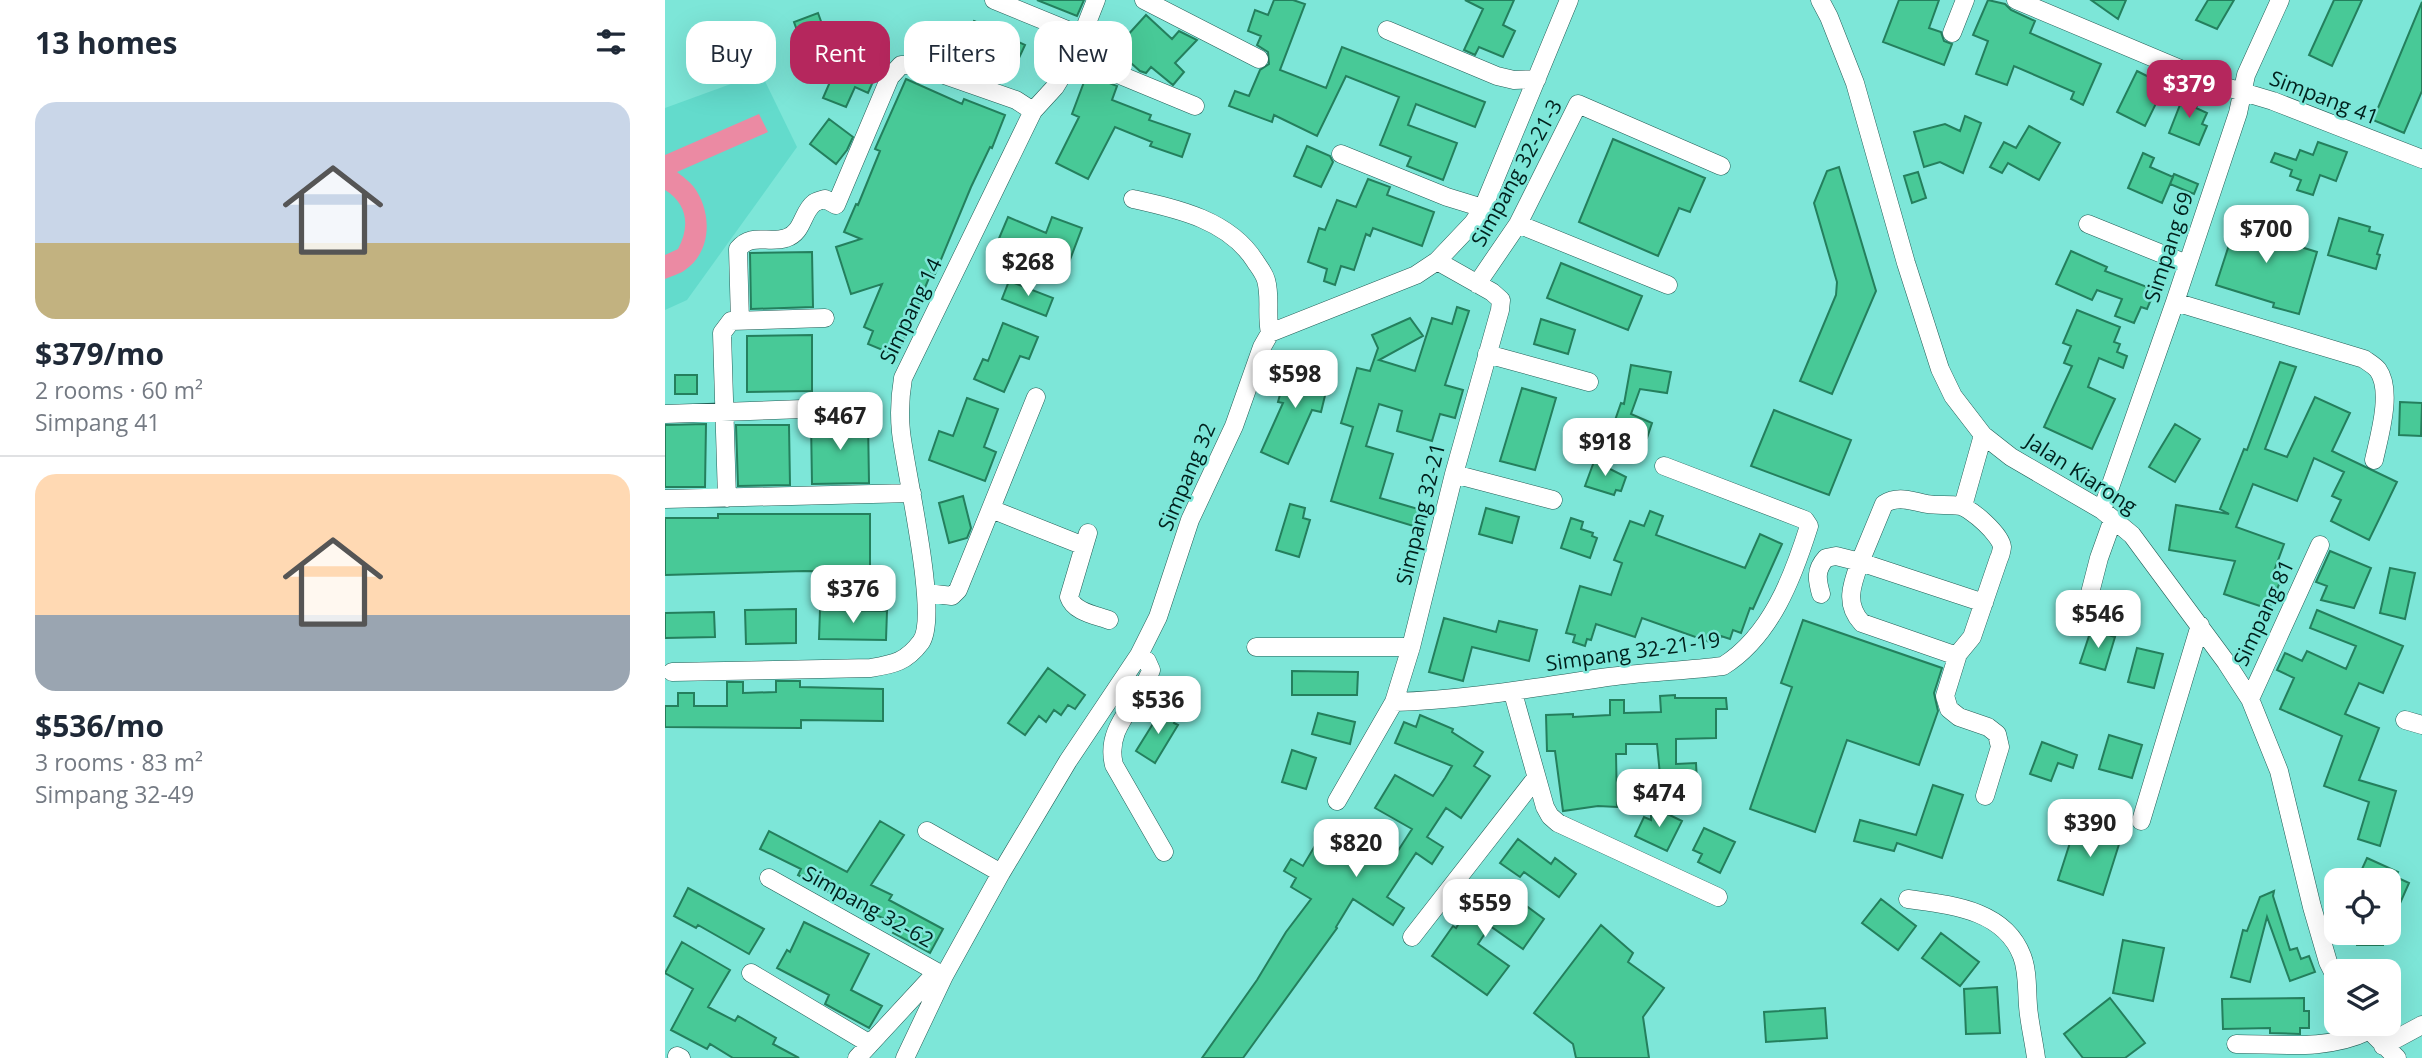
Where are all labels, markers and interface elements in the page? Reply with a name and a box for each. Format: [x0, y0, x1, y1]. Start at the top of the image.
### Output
chip: Buy [686, 21, 776, 84]
chip: Rent [790, 21, 890, 84]
chip: Filters [904, 21, 1020, 84]
chip: New [1034, 21, 1132, 84]
text: 13 homes [35, 22, 178, 63]
icon: filters [592, 23, 630, 61]
pin: $379 [2148, 60, 2230, 120]
street label: Simpang 41 [2266, 63, 2383, 131]
text: $379 [2163, 67, 2215, 99]
street label: Simpang 32-21-3 [1464, 94, 1568, 251]
icon: home [270, 147, 396, 273]
street label: Simpang 69 [2137, 188, 2199, 305]
pin: $700 [2225, 205, 2307, 265]
text: $700 [2240, 212, 2292, 244]
pin: $268 [987, 238, 1069, 298]
text: $268 [1002, 245, 1054, 277]
street label: Simpang 14 [872, 253, 948, 368]
text: $379/mo [35, 333, 164, 374]
pin: $598 [1254, 350, 1336, 410]
text: $598 [1269, 357, 1321, 389]
text: 2 rooms · 60 m² [35, 374, 203, 406]
pin: $467 [799, 392, 881, 452]
text: $467 [814, 399, 866, 431]
text: Simpang 41 [35, 406, 160, 438]
street label: Simpang 32 [1151, 418, 1221, 535]
pin: $918 [1564, 419, 1646, 478]
text: $918 [1579, 425, 1631, 457]
street label: Jalan Kiarong [2019, 425, 2143, 520]
street label: Simpang 32-21 [1389, 440, 1451, 588]
icon: home [270, 519, 396, 645]
street label: Simpang 81 [2226, 555, 2300, 670]
pin: $376 [812, 566, 894, 625]
text: $376 [827, 572, 879, 604]
pin: $546 [2057, 590, 2139, 650]
text: $546 [2072, 597, 2124, 629]
street label: Simpang 32-21-19 [1544, 625, 1722, 677]
pin: $536 [1117, 676, 1199, 736]
text: $536 [1132, 683, 1184, 715]
text: $536/mo [35, 705, 164, 746]
text: 3 rooms · 83 m² [35, 746, 203, 778]
pin: $474 [1618, 770, 1700, 829]
text: $474 [1633, 776, 1685, 808]
text: Simpang 32-49 [35, 778, 194, 810]
pin: $390 [2049, 800, 2131, 859]
text: $390 [2064, 806, 2116, 838]
pin: $820 [1315, 820, 1397, 879]
text: $820 [1330, 826, 1382, 858]
street label: Simpang 32-62 [798, 859, 939, 954]
map controls [2324, 868, 2401, 1036]
button: locate [2324, 868, 2401, 945]
pin: $559 [1444, 880, 1526, 939]
text: $559 [1459, 886, 1511, 918]
button: layers [2324, 959, 2401, 1036]

